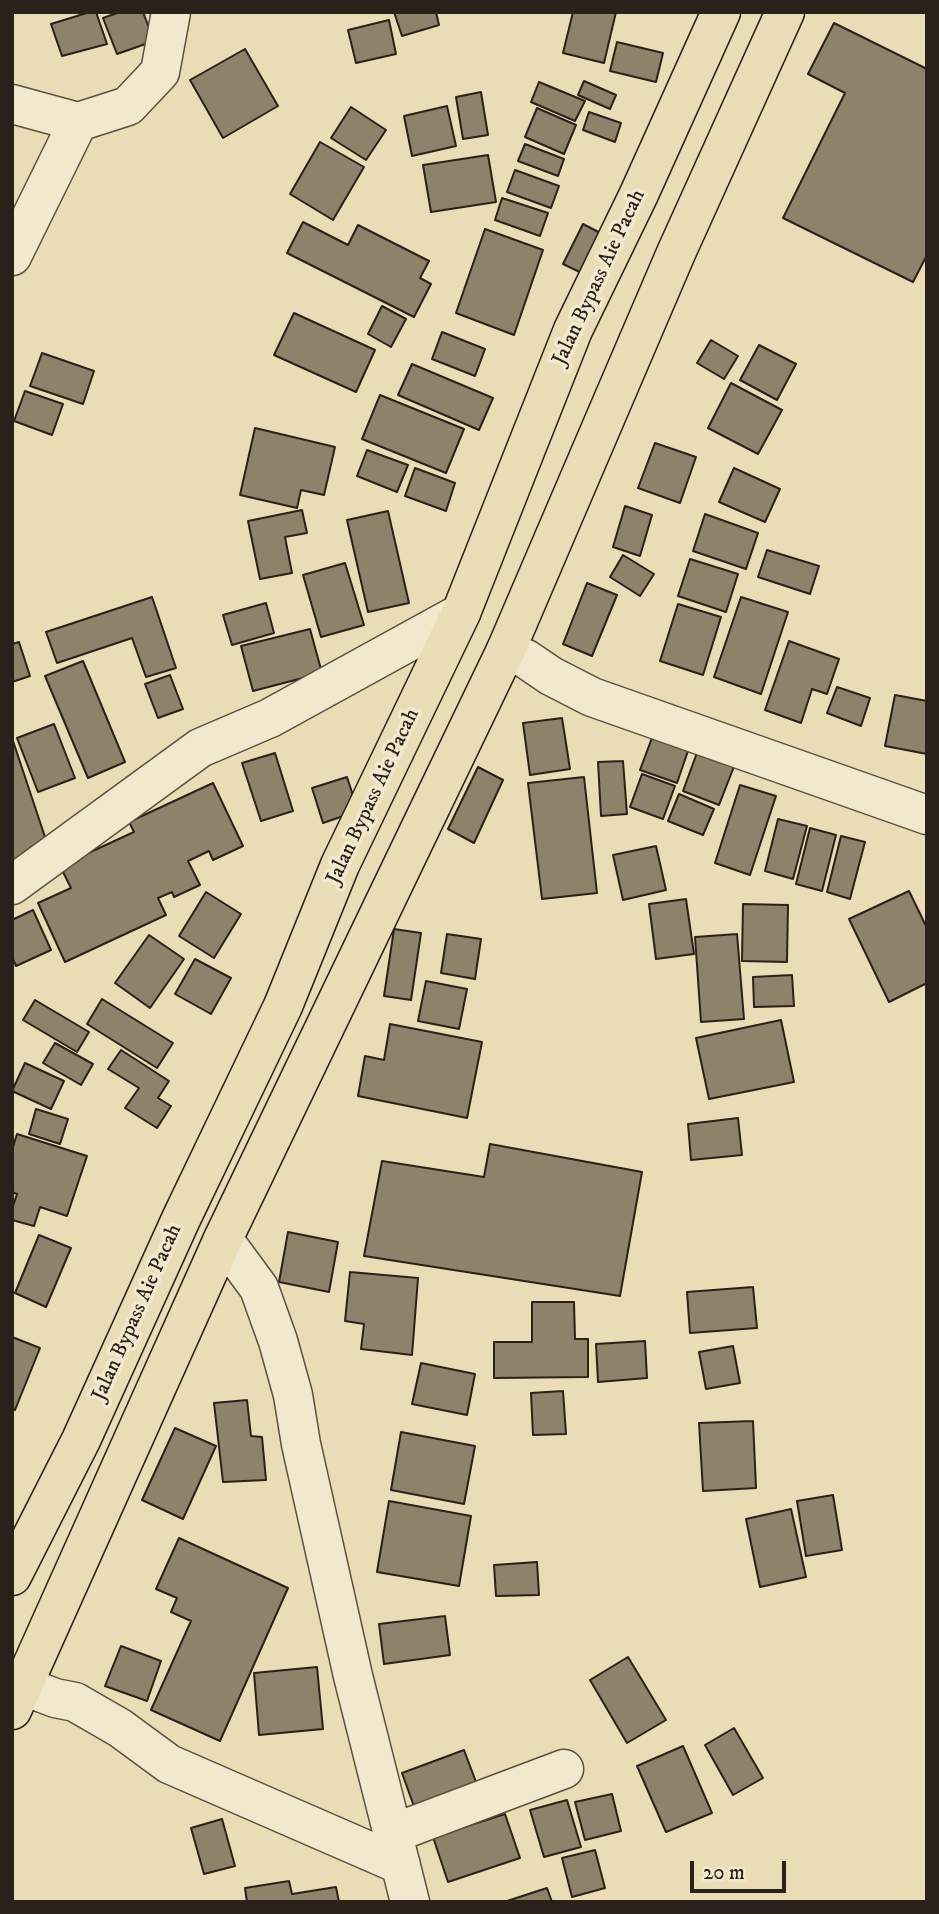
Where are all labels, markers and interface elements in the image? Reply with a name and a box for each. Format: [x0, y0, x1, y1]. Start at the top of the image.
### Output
street label: Jalan Bypass Aie Pacah [548, 186, 652, 370]
street label: Jalan Bypass Aie Pacah [322, 705, 426, 889]
street label: Jalan Bypass Aie Pacah [88, 1221, 188, 1405]
scale bar [694, 1848, 790, 1892]
text: 20 m [703, 1860, 745, 1886]

